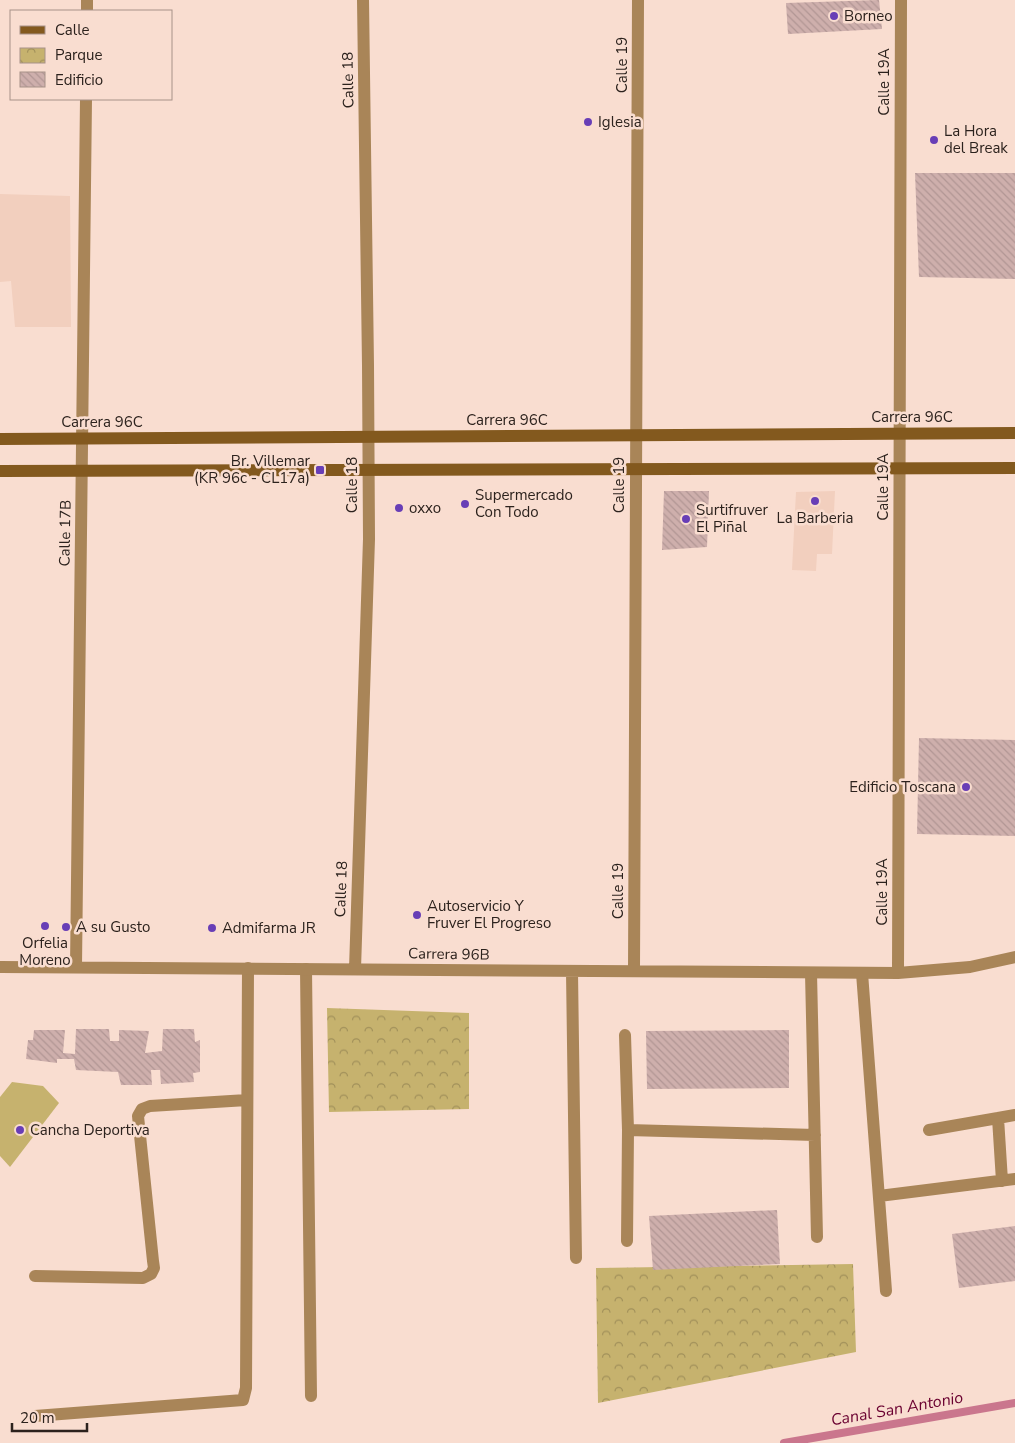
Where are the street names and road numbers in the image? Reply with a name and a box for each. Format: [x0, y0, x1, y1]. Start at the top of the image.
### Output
street label: Calle 19 [612, 37, 632, 93]
street label: Calle 19A [874, 48, 894, 116]
street label: Calle 18 [338, 52, 358, 108]
street label: Carrera 96C [871, 407, 953, 427]
street label: Carrera 96C [466, 410, 548, 430]
street label: Carrera 96C [61, 412, 143, 432]
street label: Calle 19A [873, 453, 893, 521]
street label: Calle 18 [342, 457, 362, 513]
street label: Calle 19 [609, 457, 629, 513]
street label: Calle 17B [54, 500, 76, 566]
street label: Calle 19A [872, 858, 892, 926]
street label: Calle 18 [330, 860, 352, 918]
street label: Calle 19 [608, 863, 628, 919]
street label: Carrera 96B [408, 943, 490, 965]

